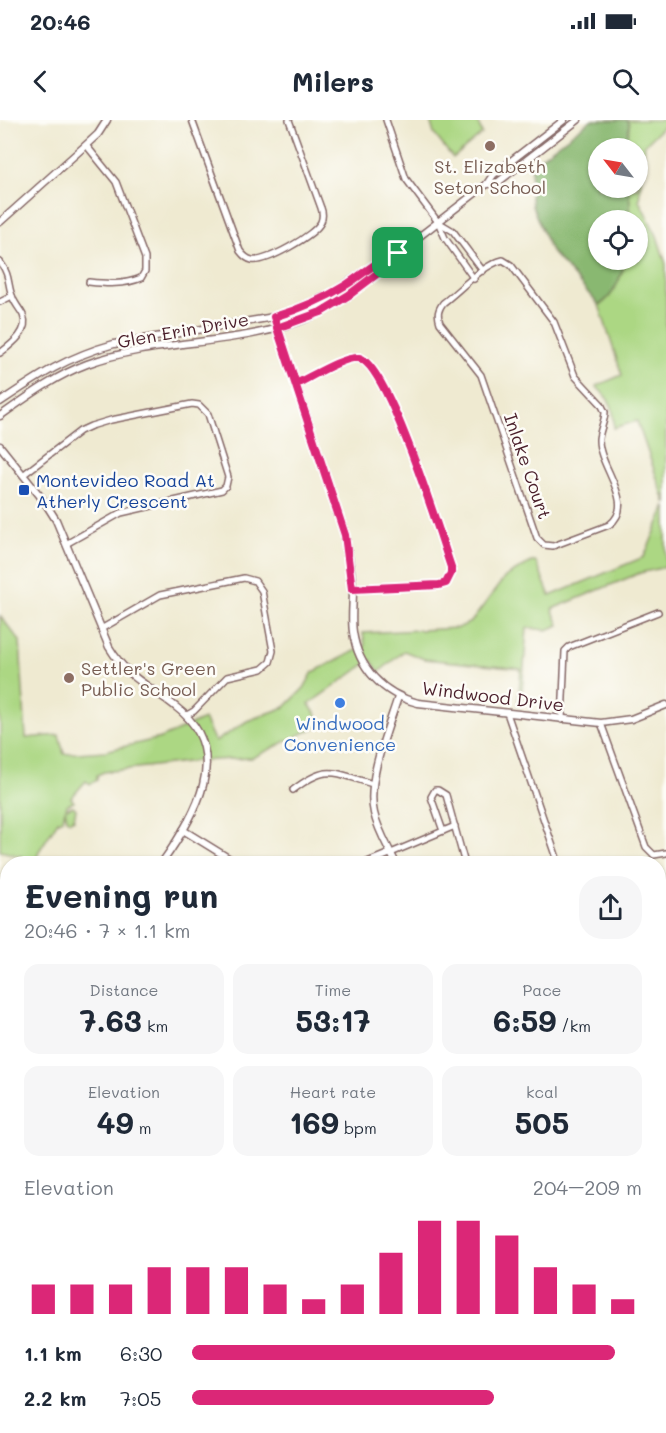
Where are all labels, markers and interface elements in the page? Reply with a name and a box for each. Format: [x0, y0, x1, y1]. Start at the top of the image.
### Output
text: 20:46 [30, 7, 91, 36]
text: Milers [292, 64, 374, 99]
icon: back [24, 65, 57, 98]
icon: search [609, 65, 642, 98]
north arrow [588, 138, 648, 198]
map controls [588, 138, 648, 270]
marker: St. Elizabeth Seton School [483, 139, 497, 153]
place label: St. Elizabeth Seton School [434, 154, 546, 199]
button: locate [588, 210, 648, 270]
pin [372, 227, 423, 278]
icon: arrive [381, 236, 414, 269]
street label: Glen Erin Drive [115, 307, 251, 353]
street label: Inlake Court [499, 410, 557, 522]
place label: Montevideo Road At Atherly Crescent [36, 468, 215, 513]
marker: Montevideo Road At Atherly Crescent [17, 483, 31, 497]
place label: Settler's Green Public School [81, 656, 216, 701]
marker: Settler's Green Public School [62, 671, 76, 685]
street label: Windwood Drive [421, 675, 565, 717]
marker: Windwood Convenience [333, 696, 347, 710]
place label: Windwood Convenience [284, 711, 396, 756]
text: Evening run [24, 873, 218, 916]
button: share [579, 876, 642, 939]
text: 20:46 · 7 × 1.1 km [24, 917, 191, 943]
text: Distance [90, 979, 158, 1000]
text: Time [315, 979, 351, 1000]
text: Pace [522, 979, 562, 1000]
text: 7.63 [80, 1000, 142, 1040]
text: 53:17 [295, 1000, 371, 1040]
text: 6:59 [493, 1000, 556, 1040]
text: km [142, 1015, 168, 1036]
text: /km [556, 1015, 591, 1036]
text: Elevation [88, 1081, 160, 1102]
text: Heart rate [290, 1081, 376, 1102]
text: kcal [526, 1081, 558, 1102]
text: 49 [97, 1102, 134, 1142]
text: 169 [289, 1102, 339, 1142]
text: 505 [515, 1102, 569, 1142]
text: m [134, 1117, 151, 1138]
text: bpm [339, 1117, 377, 1138]
text: Elevation [24, 1174, 114, 1200]
text: 204–209 m [533, 1174, 642, 1200]
text: 1.1 km [24, 1340, 82, 1366]
text: 6:30 [120, 1340, 162, 1366]
text: 2.2 km [24, 1385, 86, 1411]
text: 7:05 [120, 1385, 161, 1411]

